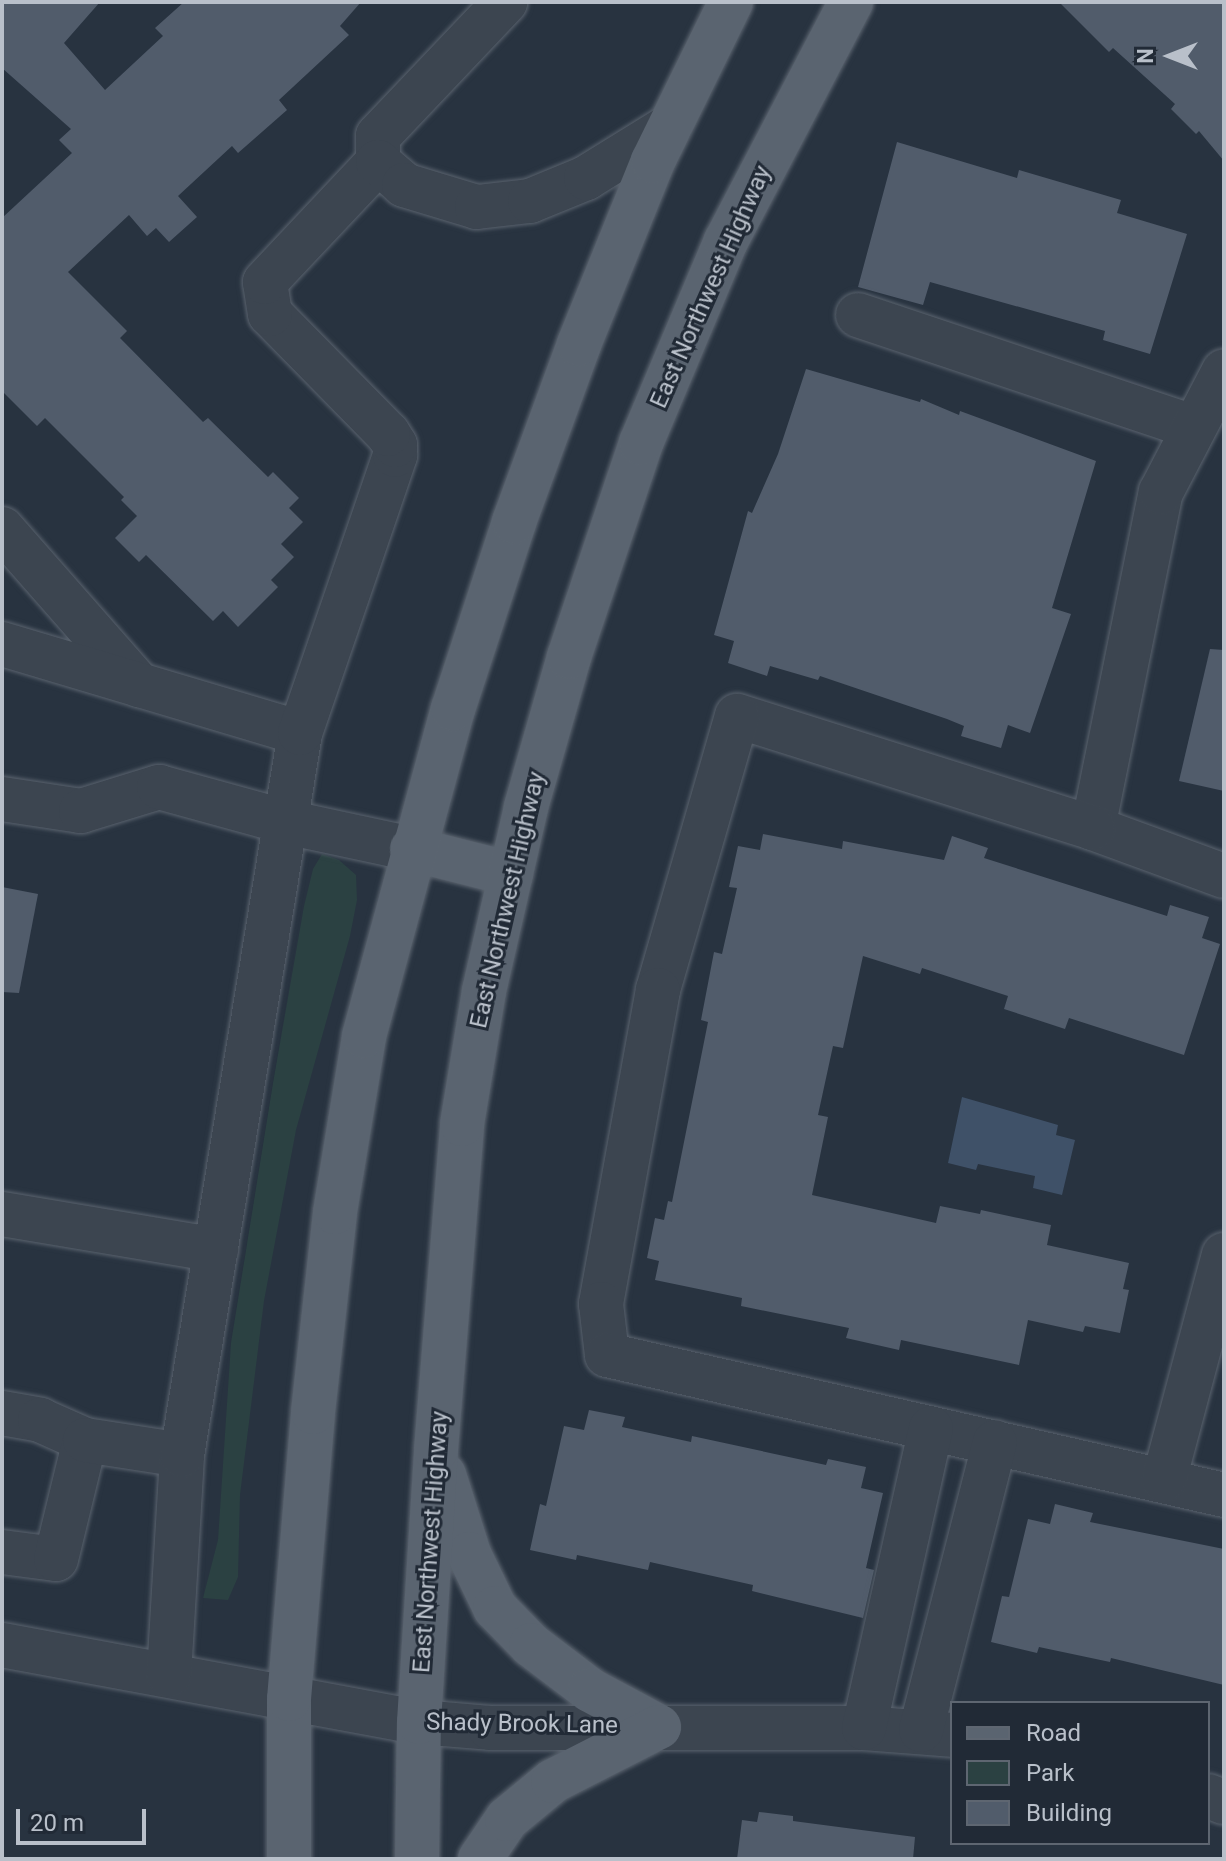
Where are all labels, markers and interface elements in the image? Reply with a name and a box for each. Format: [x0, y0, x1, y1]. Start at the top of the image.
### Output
north arrow [1130, 16, 1210, 96]
text: N [1133, 48, 1158, 64]
street label: East Northwest Highway [644, 161, 778, 413]
street label: East Northwest Highway [464, 769, 552, 1031]
street label: East Northwest Highway [407, 1410, 455, 1674]
legend [950, 1701, 1210, 1845]
street label: Shady Brook Lane [426, 1708, 618, 1740]
text: Road [1026, 1719, 1081, 1747]
text: Park [1026, 1759, 1074, 1787]
scale bar [20, 1793, 150, 1843]
text: Building [1026, 1799, 1112, 1827]
text: 20 m [30, 1809, 84, 1837]

